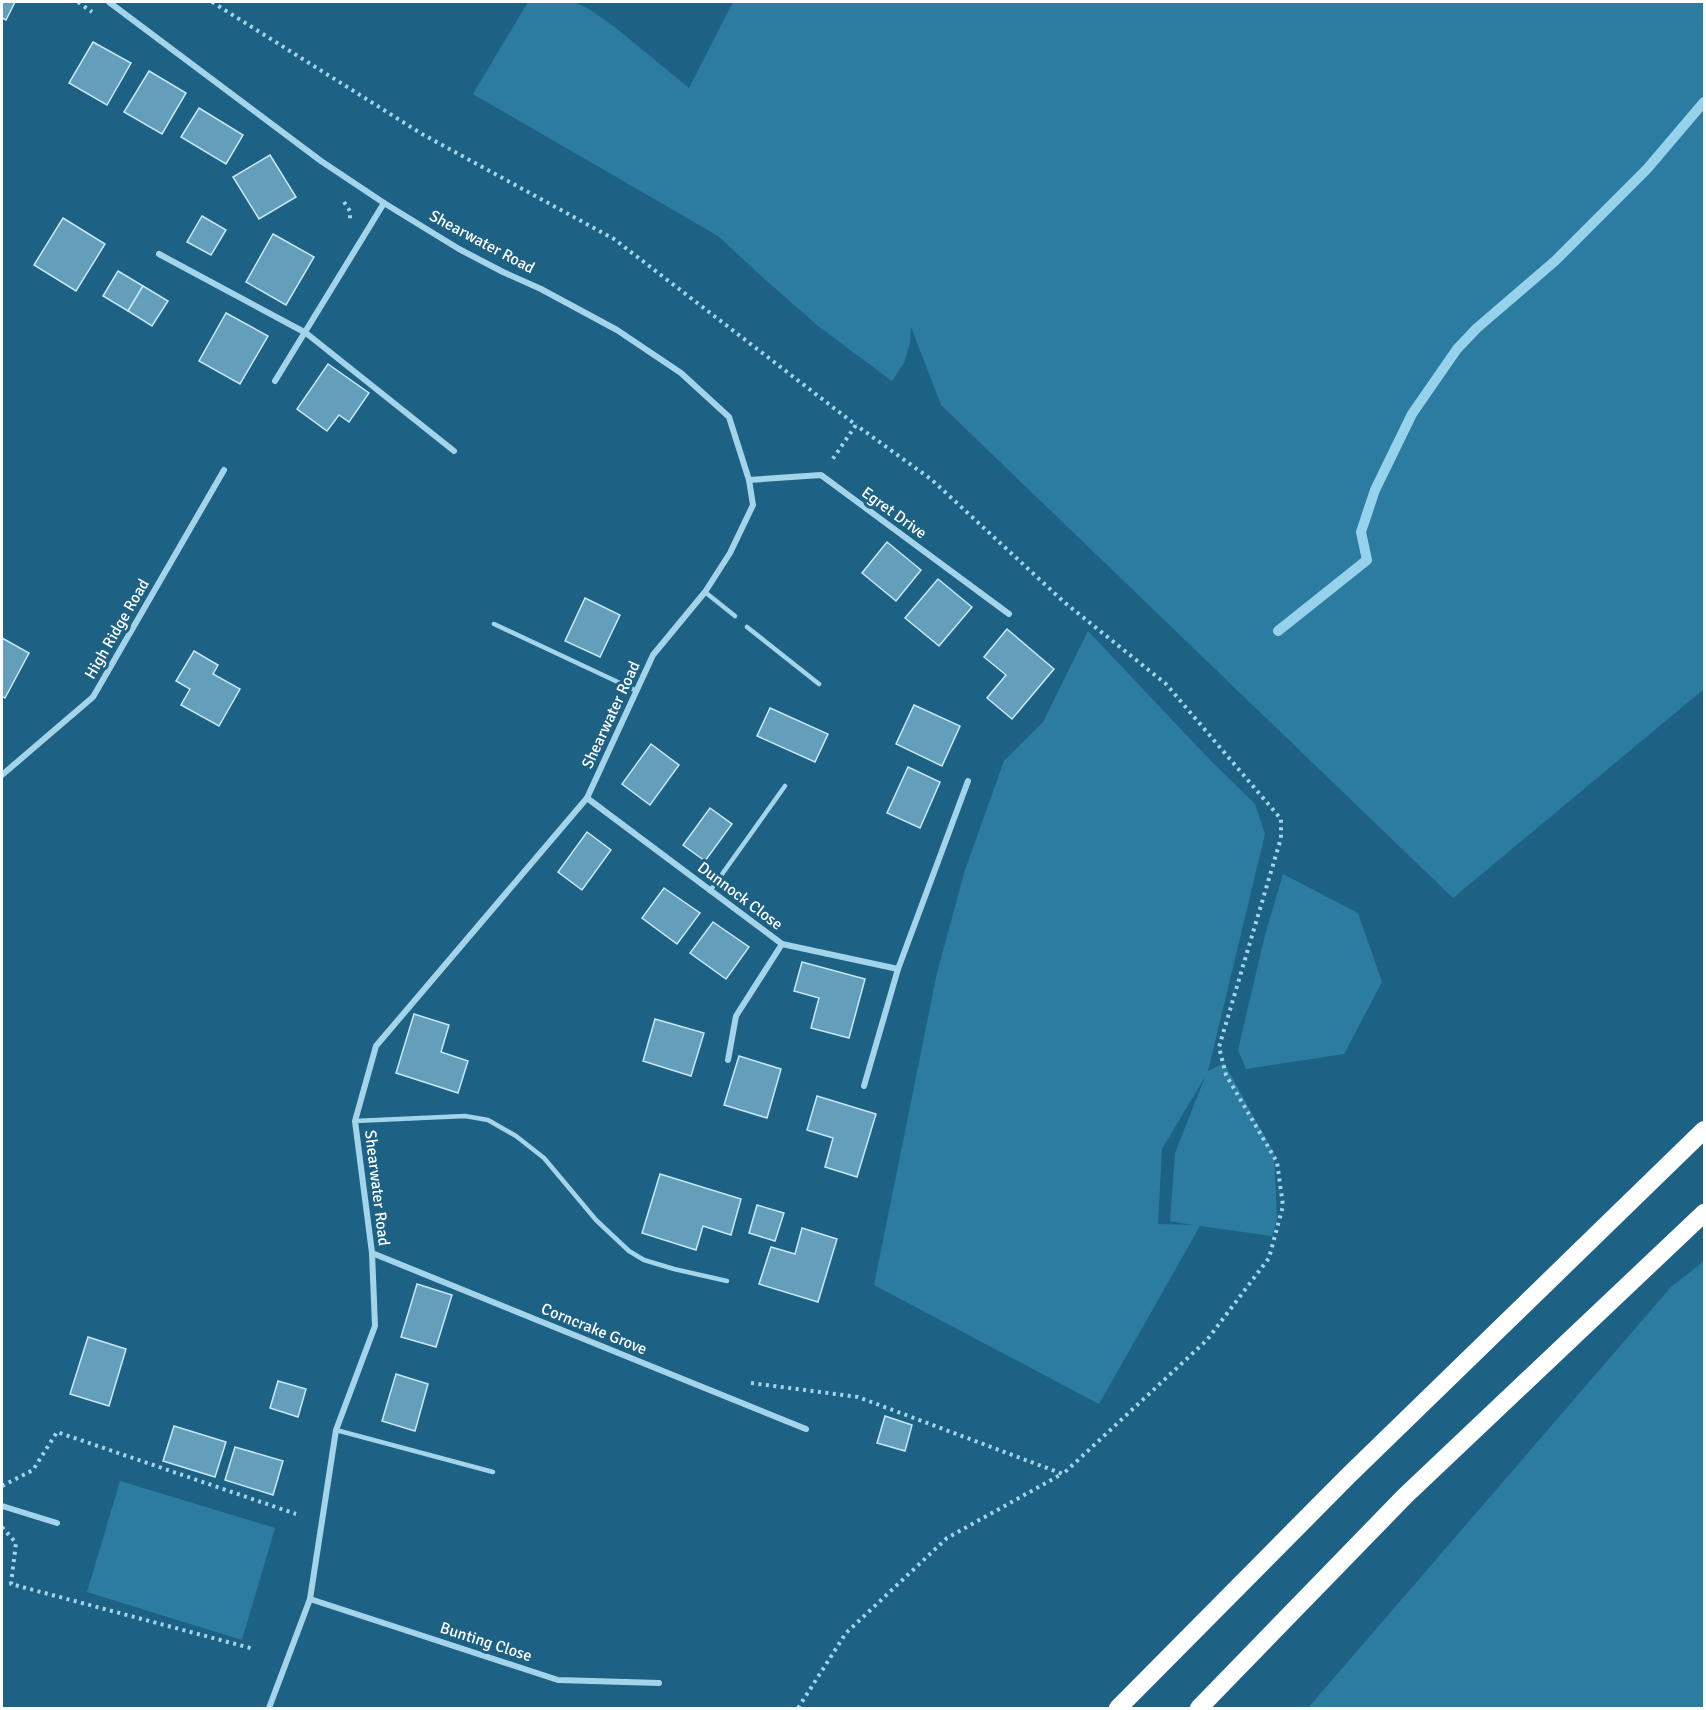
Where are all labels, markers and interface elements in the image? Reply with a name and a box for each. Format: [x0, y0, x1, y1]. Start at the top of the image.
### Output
street label: Shearwater Road [426, 206, 538, 278]
street label: Egret Drive [857, 483, 931, 543]
street label: High Ridge Road [80, 575, 154, 683]
street label: Shearwater Road [577, 658, 645, 772]
street label: Dunnock Close [693, 857, 787, 935]
street label: Shearwater Road [360, 1129, 394, 1247]
street label: Corncrake Grove [538, 1299, 650, 1359]
street label: Bunting Close [438, 1618, 534, 1666]

